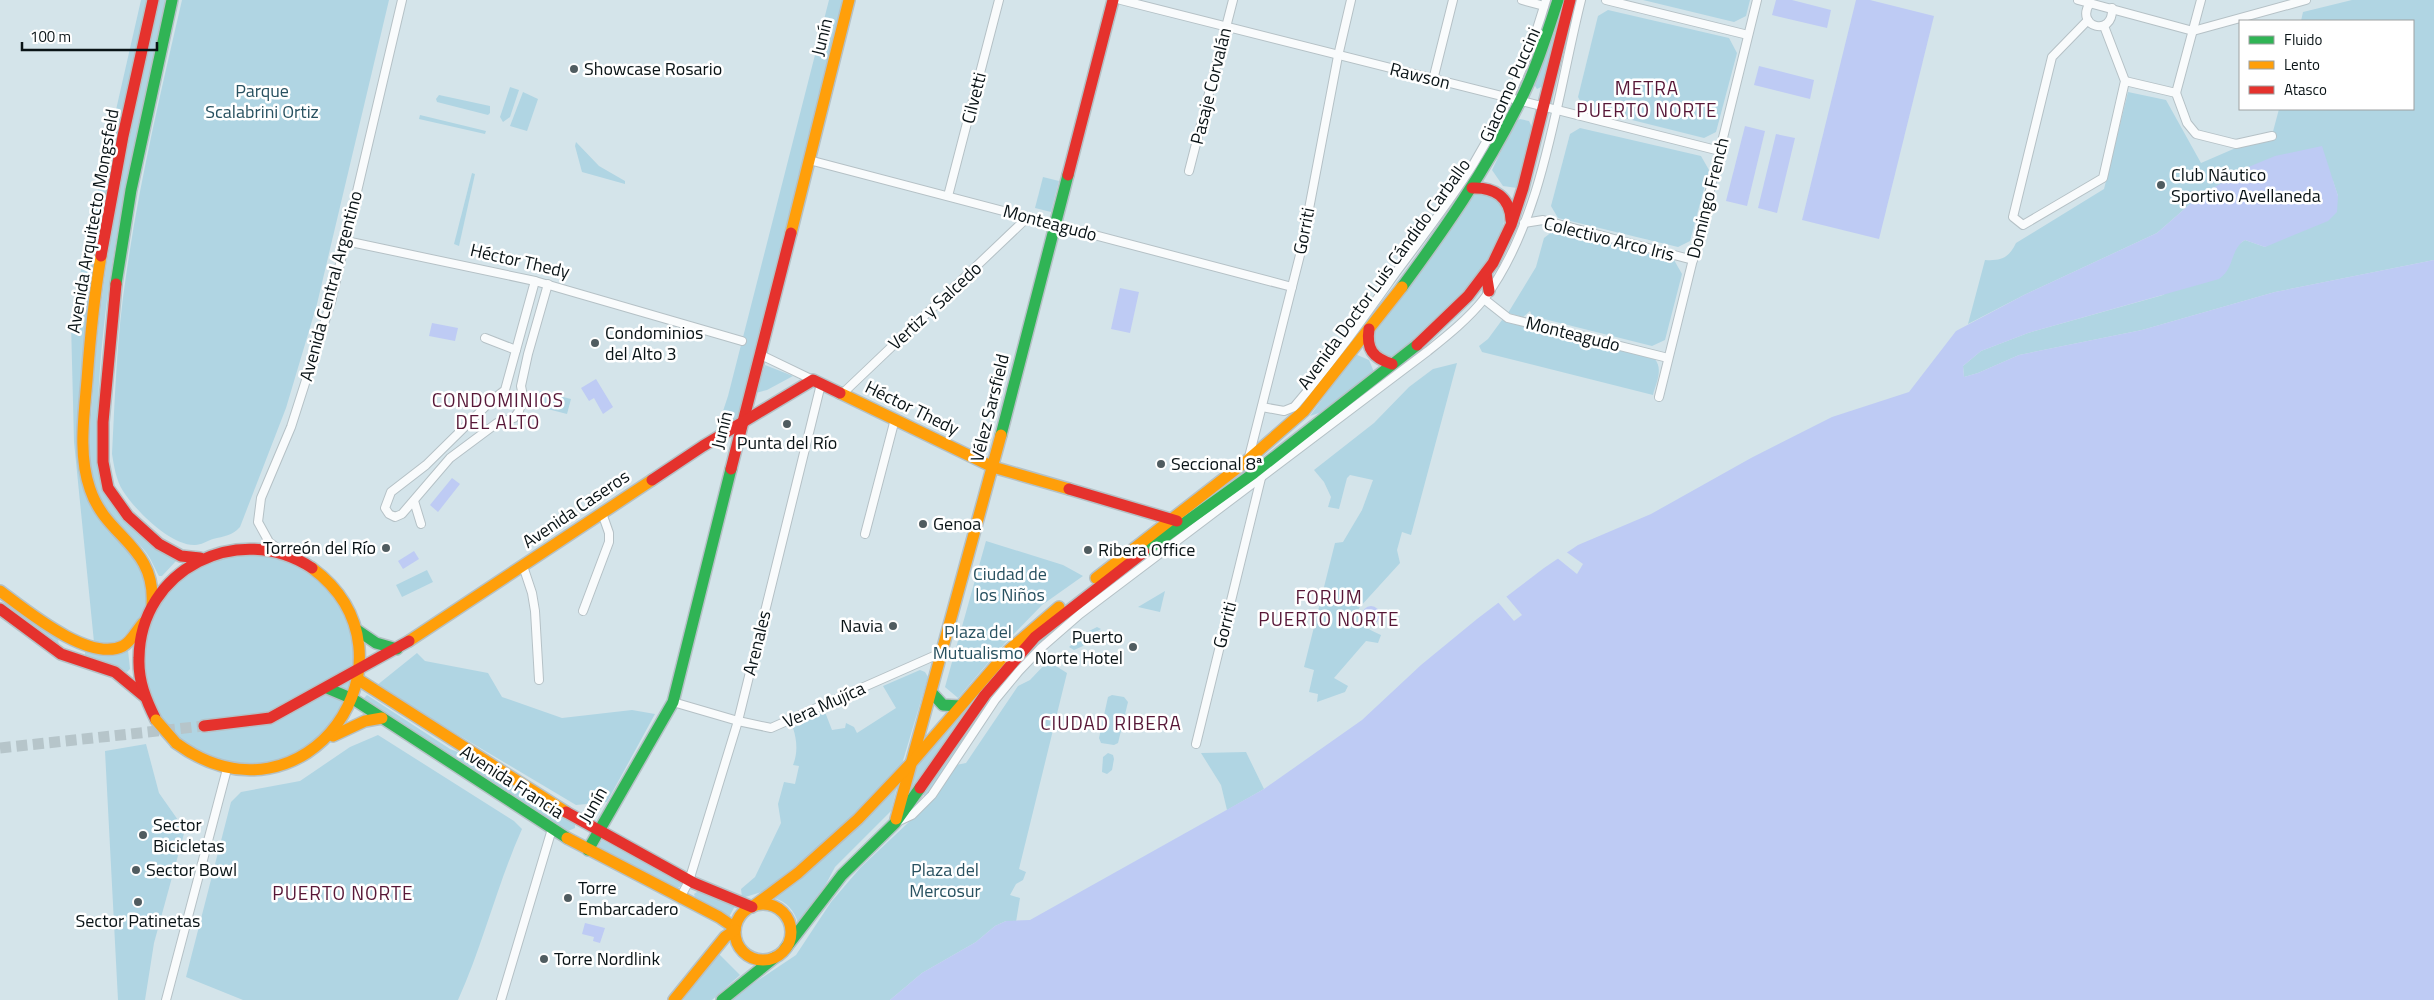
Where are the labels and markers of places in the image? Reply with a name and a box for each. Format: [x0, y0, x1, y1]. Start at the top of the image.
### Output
place label: Showcase Rosario [584, 55, 722, 82]
marker: Showcase Rosario [568, 63, 580, 75]
place label: Club Náutico Sportivo Avellaneda [2171, 161, 2321, 209]
marker: Club Náutico Sportivo Avellaneda [2155, 179, 2167, 191]
place label: Condominios del Alto 3 [605, 319, 703, 367]
marker: Condominios del Alto 3 [589, 337, 601, 349]
marker: Punta del Río [781, 418, 793, 430]
place label: Punta del Río [737, 429, 837, 456]
place label: Seccional 8ª [1171, 450, 1263, 477]
marker: Seccional 8ª [1155, 458, 1167, 470]
place label: Genoa [933, 510, 981, 537]
marker: Genoa [917, 518, 929, 530]
place label: Torreón del Río [263, 534, 376, 561]
place label: Ribera Office [1098, 536, 1195, 563]
marker: Torreón del Río [380, 542, 392, 554]
marker: Ribera Office [1082, 544, 1094, 556]
place label: Navia [840, 612, 883, 639]
marker: Navia [887, 620, 899, 632]
place label: Puerto Norte Hotel [1035, 623, 1123, 671]
marker: Puerto Norte Hotel [1127, 641, 1139, 653]
place label: Sector Bicicletas [153, 811, 225, 859]
marker: Sector Bicicletas [137, 829, 149, 841]
place label: Sector Bowl [146, 856, 237, 883]
marker: Sector Bowl [130, 864, 142, 876]
place label: Torre Embarcadero [578, 874, 679, 922]
marker: Torre Embarcadero [562, 892, 574, 904]
marker: Sector Patinetas [132, 896, 144, 908]
place label: Sector Patinetas [76, 907, 200, 934]
place label: Torre Nordlink [554, 945, 661, 972]
marker: Torre Nordlink [538, 953, 550, 965]

